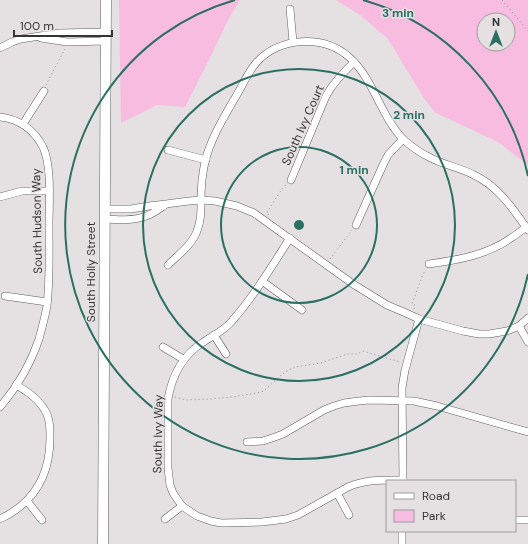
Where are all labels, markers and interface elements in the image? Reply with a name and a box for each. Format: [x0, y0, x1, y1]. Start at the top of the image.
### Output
text: 3 min [382, 5, 414, 21]
scale bar [14, 12, 112, 38]
north arrow [476, 12, 516, 52]
text: N [492, 15, 500, 29]
text: 100 m [20, 18, 54, 34]
street label: South Ivy Court [278, 82, 328, 168]
text: 2 min [393, 107, 425, 123]
text: 1 min [339, 162, 369, 178]
street label: South Hudson Way [28, 168, 46, 274]
centre of rings [292, 218, 306, 232]
street label: South Holly Street [83, 222, 99, 322]
street label: South Ivy Way [149, 394, 167, 474]
legend [386, 480, 516, 532]
text: Road [422, 488, 450, 504]
text: Park [422, 508, 446, 524]

